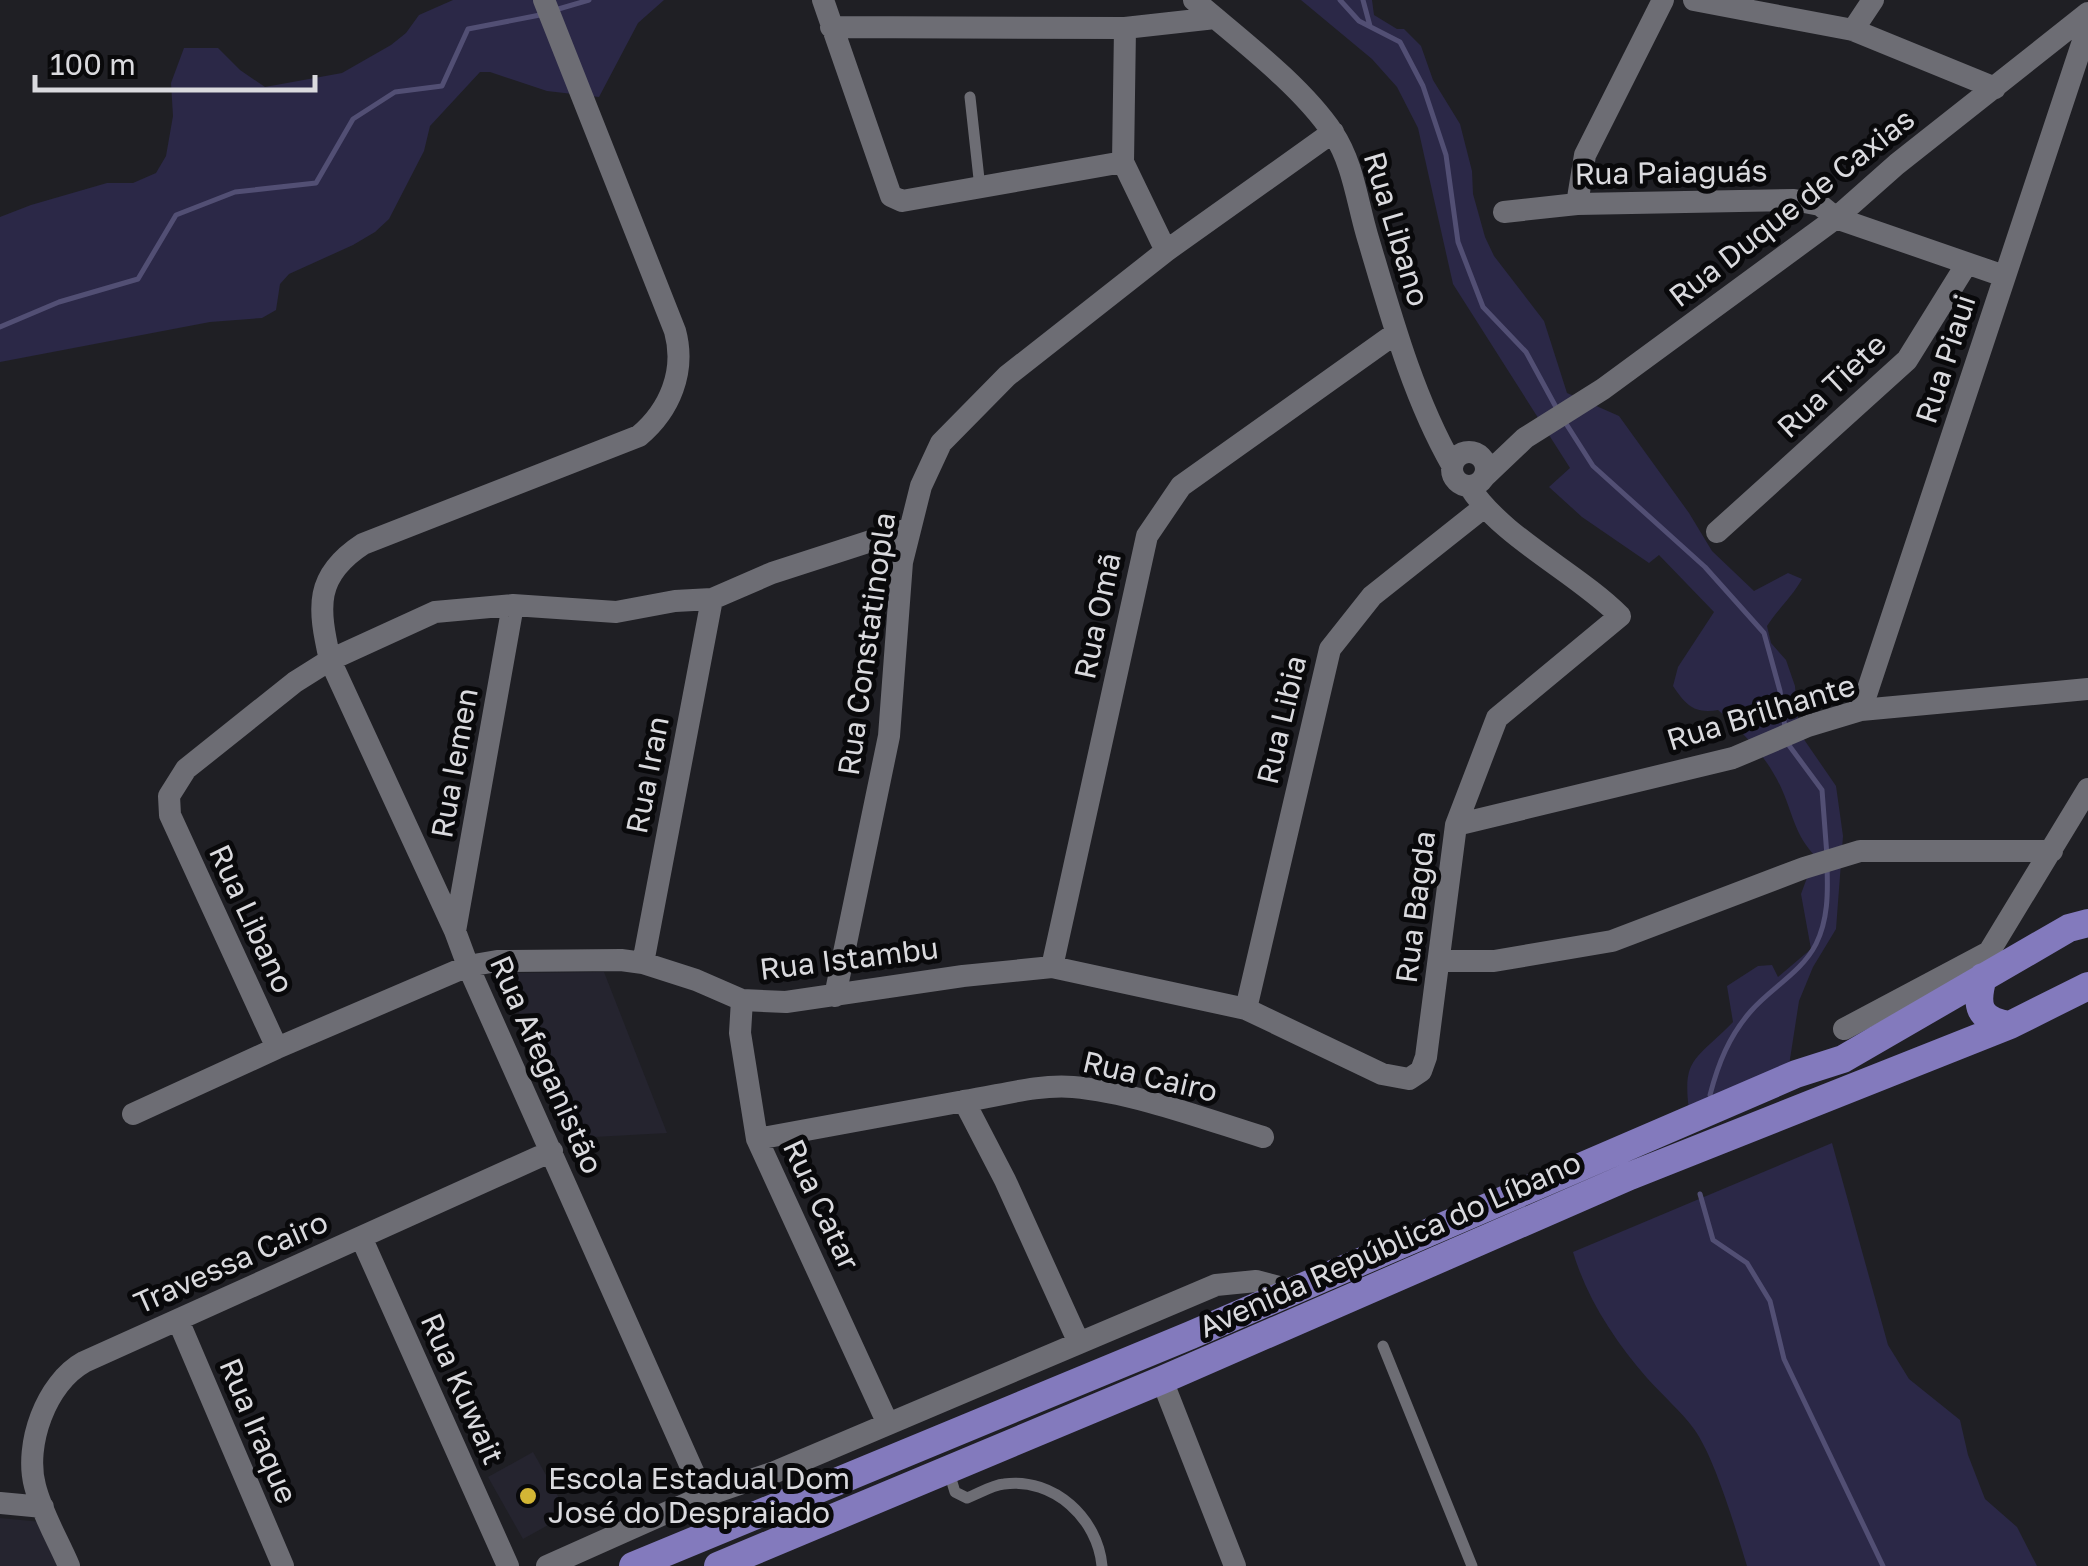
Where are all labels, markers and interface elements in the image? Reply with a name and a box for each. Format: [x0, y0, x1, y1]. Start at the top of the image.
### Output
scale bar [35, 30, 315, 92]
text: 100 m [50, 46, 136, 82]
street label: Rua Duque de Caxias [1662, 100, 1921, 314]
street label: Rua Libano [1356, 147, 1437, 310]
street label: Rua Paiaguás [1574, 152, 1768, 192]
street label: Rua Piaui [1907, 290, 1983, 428]
street label: Rua Tiete [1769, 326, 1893, 445]
street label: Rua Constatinopla [830, 510, 902, 778]
street label: Rua Omã [1066, 549, 1128, 682]
street label: Rua Libia [1249, 652, 1313, 788]
street label: Rua Brilhante [1662, 666, 1859, 758]
street label: Rua Iemen [423, 685, 485, 841]
street label: Rua Iran [618, 713, 676, 836]
street label: Rua Bagda [1388, 829, 1442, 985]
street label: Rua Libano [202, 839, 302, 998]
street label: Rua Istambu [757, 929, 940, 987]
street label: Rua Afeganistão [483, 950, 611, 1179]
street label: Rua Cairo [1079, 1043, 1221, 1109]
street label: Rua Catar [776, 1133, 868, 1276]
street label: Avenida República do Líbano [1193, 1143, 1586, 1345]
street label: Travessa Cairo [128, 1203, 333, 1321]
street label: Rua Kuwait [414, 1308, 512, 1470]
street label: Rua Iraque [212, 1353, 306, 1509]
place label: Escola Estadual Dom José do Despraiado [548, 1460, 850, 1530]
marker: Escola Estadual Dom José do Despraiado [517, 1485, 539, 1507]

